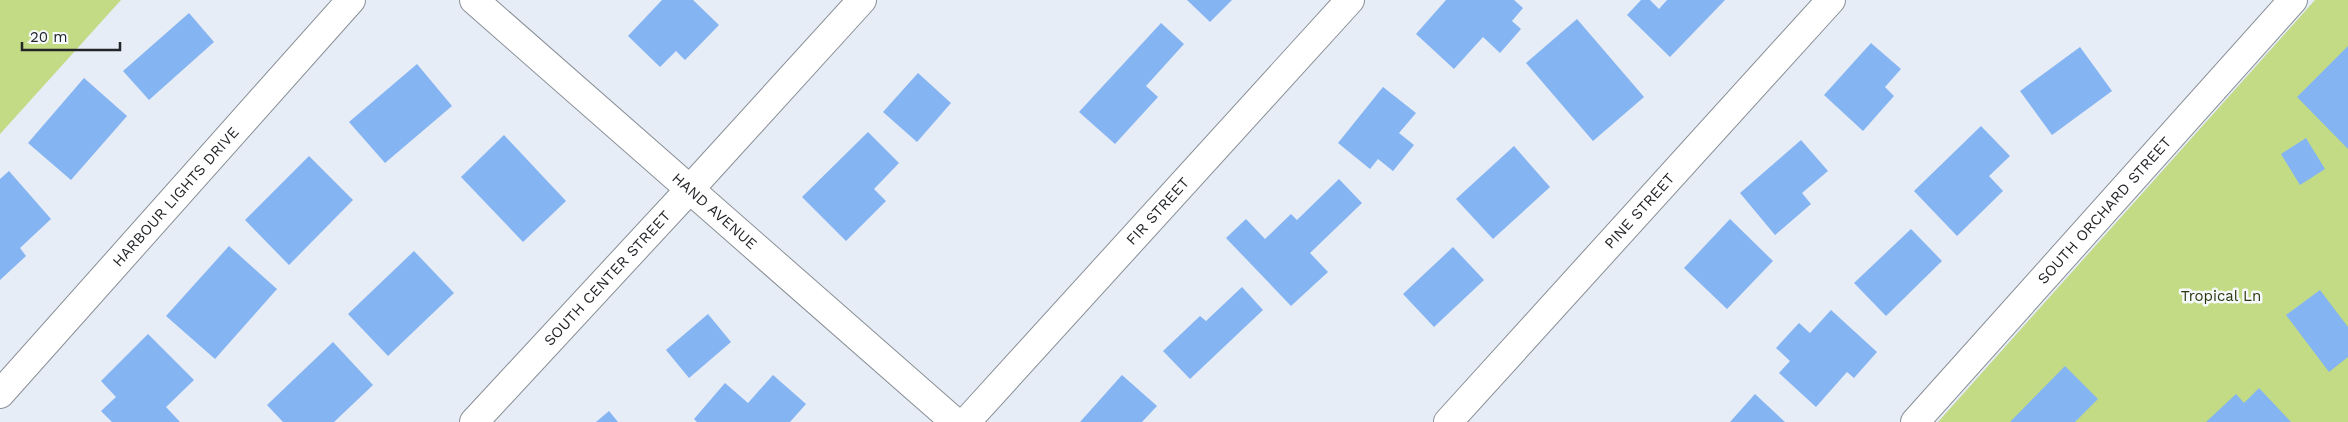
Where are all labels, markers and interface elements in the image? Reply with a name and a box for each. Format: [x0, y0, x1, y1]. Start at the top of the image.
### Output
scale bar [22, 20, 120, 52]
text: 20 m [30, 28, 68, 46]
street label: HARBOUR LIGHTS DRIVE [109, 123, 243, 270]
street label: SOUTH ORCHARD STREET [2034, 133, 2175, 288]
street label: HAND AVENUE [668, 169, 761, 253]
street label: PINE STREET [1601, 169, 1678, 252]
street label: FIR STREET [1122, 174, 1193, 249]
street label: SOUTH CENTER STREET [540, 207, 674, 350]
park label: Tropical Ln [2181, 287, 2261, 305]

